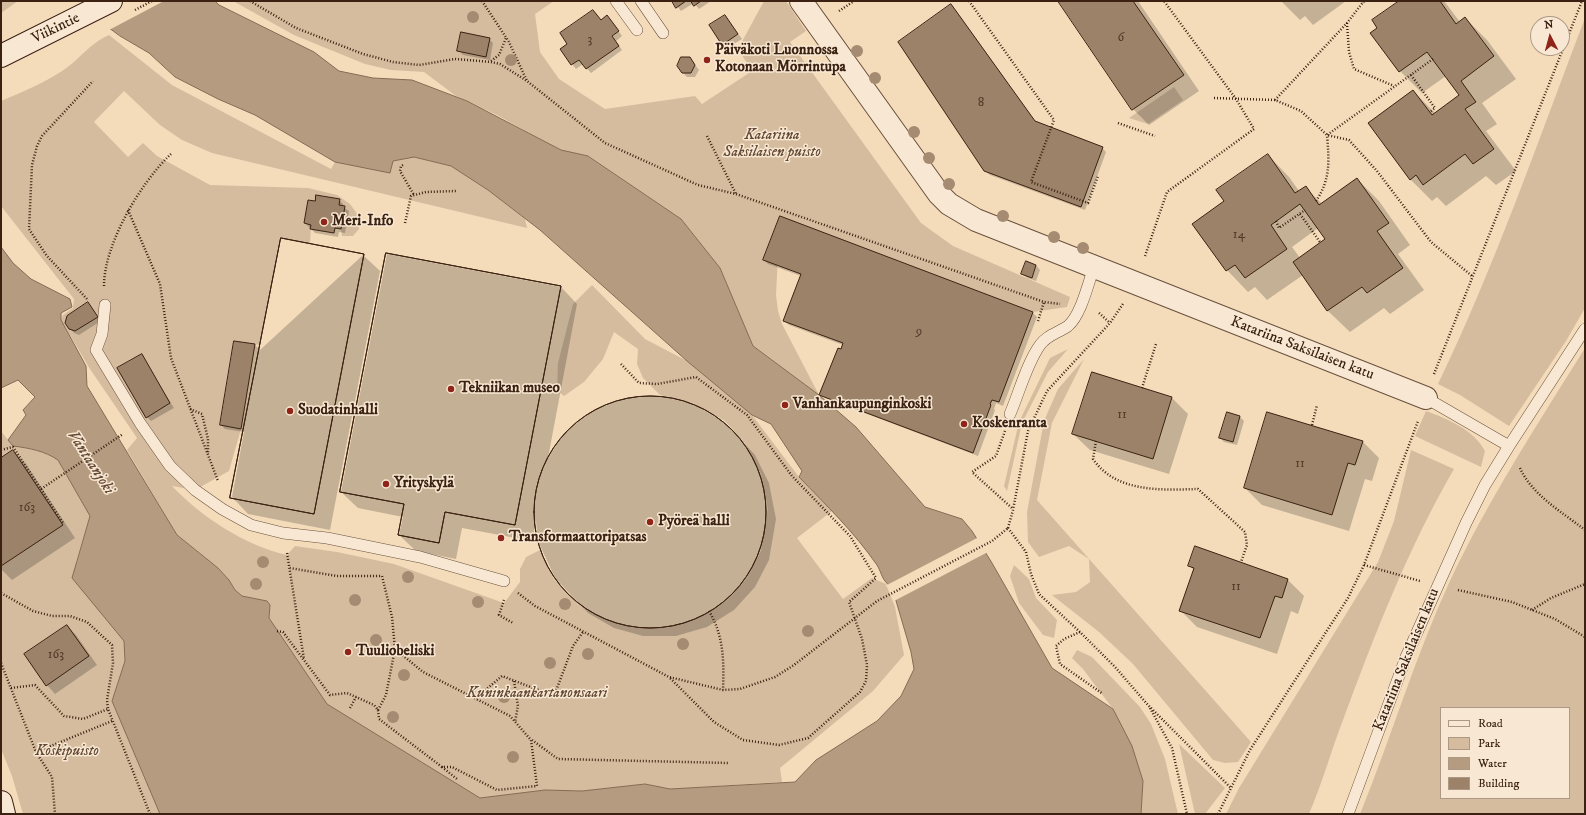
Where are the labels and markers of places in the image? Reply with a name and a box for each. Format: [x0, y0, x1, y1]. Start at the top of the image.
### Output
place label: Päiväkoti Luonnossa Kotonaan Mörrintupa [715, 42, 846, 77]
marker: Päiväkoti Luonnossa Kotonaan Mörrintupa [702, 55, 712, 65]
place label: Meri-Info [332, 213, 393, 231]
marker: Meri-Info [319, 217, 329, 227]
place label: Tekniikan museo [459, 380, 560, 398]
marker: Tekniikan museo [446, 384, 456, 394]
place label: Vanhankaupunginkoski [793, 396, 931, 414]
marker: Vanhankaupunginkoski [780, 400, 790, 410]
place label: Suodatinhalli [298, 402, 378, 420]
marker: Suodatinhalli [285, 406, 295, 416]
place label: Koskenranta [972, 415, 1047, 433]
marker: Koskenranta [959, 419, 969, 429]
place label: Yrityskylä [394, 475, 454, 493]
marker: Yrityskylä [381, 479, 391, 489]
place label: Pyöreä halli [658, 513, 729, 531]
marker: Pyöreä halli [645, 517, 655, 527]
place label: Transformaattoripatsas [509, 529, 647, 547]
marker: Transformaattoripatsas [496, 533, 506, 543]
place label: Tuuliobeliski [356, 643, 434, 661]
marker: Tuuliobeliski [343, 647, 353, 657]

